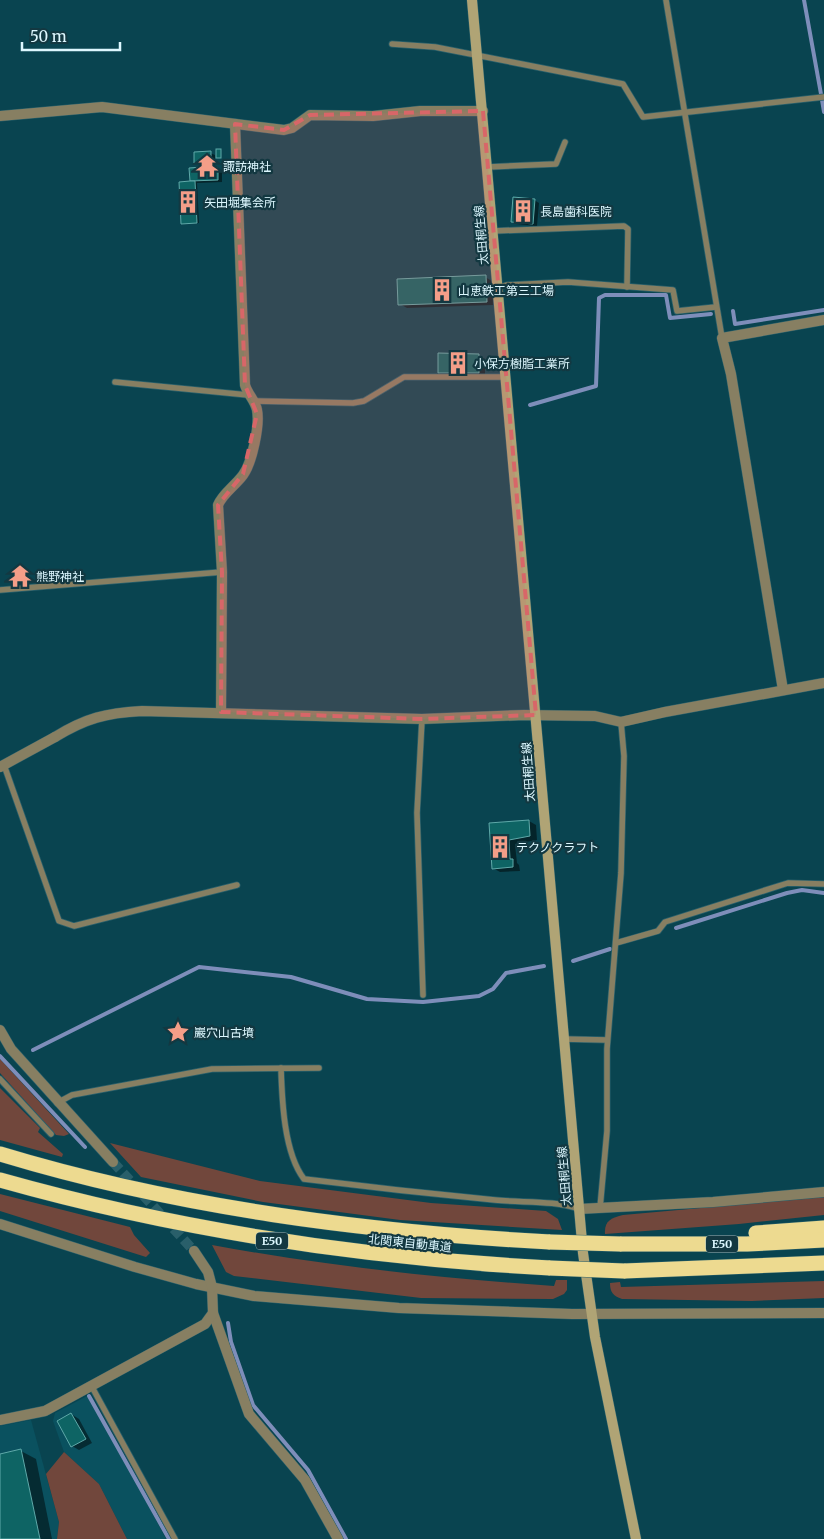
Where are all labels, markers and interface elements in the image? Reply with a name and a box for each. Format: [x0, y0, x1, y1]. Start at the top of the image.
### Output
scale bar [22, 20, 120, 52]
text: 50 m [30, 27, 67, 46]
temple icon: 諏訪神社 [194, 153, 220, 179]
place label: 諏訪神社 [223, 159, 271, 174]
building icon: 矢田堀集会所 [175, 189, 201, 215]
place label: 矢田堀集会所 [204, 195, 276, 210]
building icon: 長島歯科医院 [510, 198, 536, 224]
street label: 太田桐生線 [471, 204, 491, 266]
place label: 長島歯科医院 [540, 204, 612, 219]
building icon: 山恵鉄工第三工場 [429, 277, 455, 303]
place label: 山恵鉄工第三工場 [458, 283, 554, 298]
building icon: 小保方樹脂工業所 [445, 350, 471, 376]
place label: 小保方樹脂工業所 [474, 356, 570, 371]
temple icon: 熊野神社 [7, 563, 33, 589]
place label: 熊野神社 [36, 569, 84, 584]
street label: 太田桐生線 [518, 742, 538, 802]
building icon: テクノクラフト [487, 834, 513, 860]
place label: テクノクラフト [516, 840, 599, 855]
place icon: 巖穴山古墳 [165, 1019, 191, 1045]
place label: 巖穴山古墳 [194, 1025, 254, 1040]
street label: 太田桐生線 [554, 1145, 574, 1207]
street label: 北関東自動車道 [367, 1231, 453, 1255]
road number: E50 [256, 1232, 288, 1250]
road number: E50 [706, 1236, 738, 1252]

